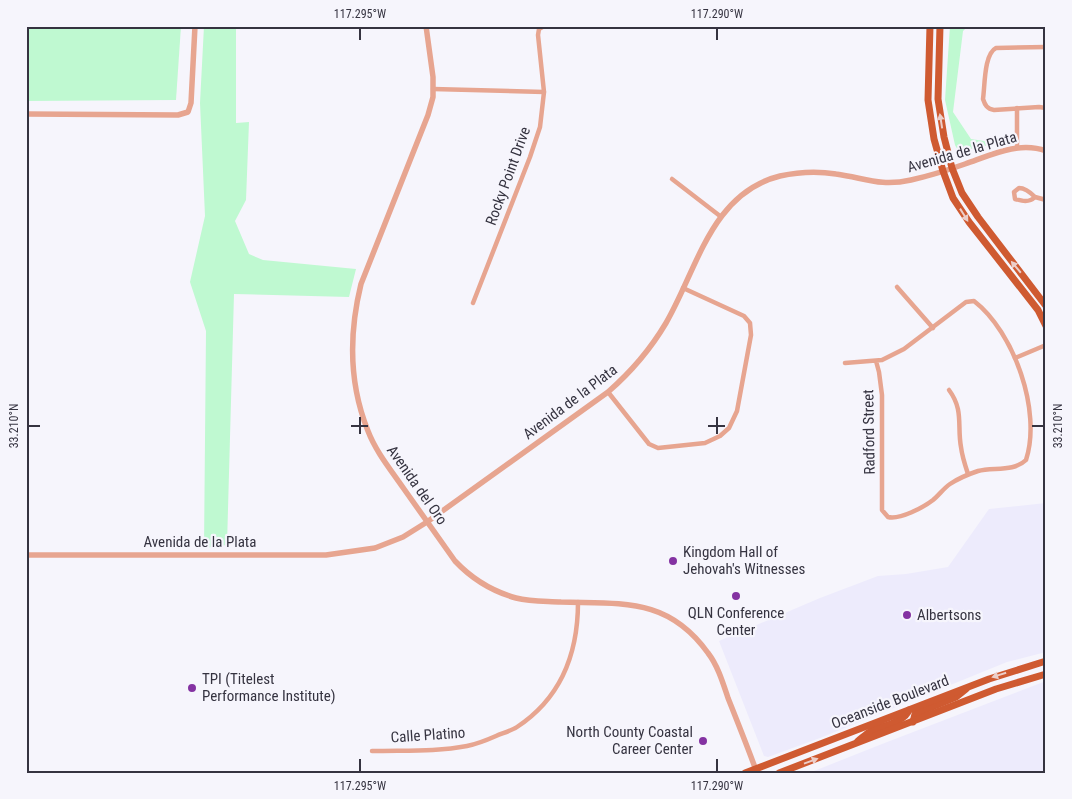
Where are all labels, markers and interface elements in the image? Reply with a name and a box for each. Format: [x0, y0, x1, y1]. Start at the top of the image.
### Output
text: 117.295°W [334, 7, 386, 21]
text: 117.290°W [691, 7, 743, 21]
one-way arrow [937, 113, 945, 129]
street label: Rocky Point Drive [482, 124, 534, 228]
street label: Avenida de la Plata [905, 128, 1019, 176]
one-way arrow [959, 208, 969, 221]
one-way arrow [1010, 261, 1021, 274]
street label: Avenida de la Plata [519, 361, 621, 443]
street label: Radford Street [859, 389, 879, 475]
text: 33.210°N [7, 404, 21, 448]
text: 33.210°N [1051, 404, 1065, 448]
street label: Avenida del Oro [383, 442, 451, 528]
street label: Avenida de la Plata [144, 533, 256, 551]
place label: Kingdom Hall of Jehovah's Witnesses [683, 543, 806, 578]
marker: Kingdom Hall of Jehovah's Witnesses [667, 555, 679, 567]
marker: QLN Conference Center [730, 590, 742, 602]
place label: QLN Conference Center [688, 604, 784, 639]
place label: Albertsons [917, 606, 982, 624]
marker: Albertsons [901, 609, 913, 621]
place label: TPI (Titelest Performance Institute) [202, 670, 336, 705]
street label: Oceanside Boulevard [829, 671, 951, 733]
one-way arrow [991, 672, 1006, 680]
marker: TPI (Titelest Performance Institute) [186, 682, 198, 694]
street label: Calle Platino [390, 723, 466, 747]
place label: North County Coastal Career Center [566, 723, 693, 758]
marker: North County Coastal Career Center [697, 735, 709, 747]
one-way arrow [804, 757, 819, 765]
text: 117.295°W [334, 779, 386, 793]
text: 117.290°W [691, 779, 743, 793]

